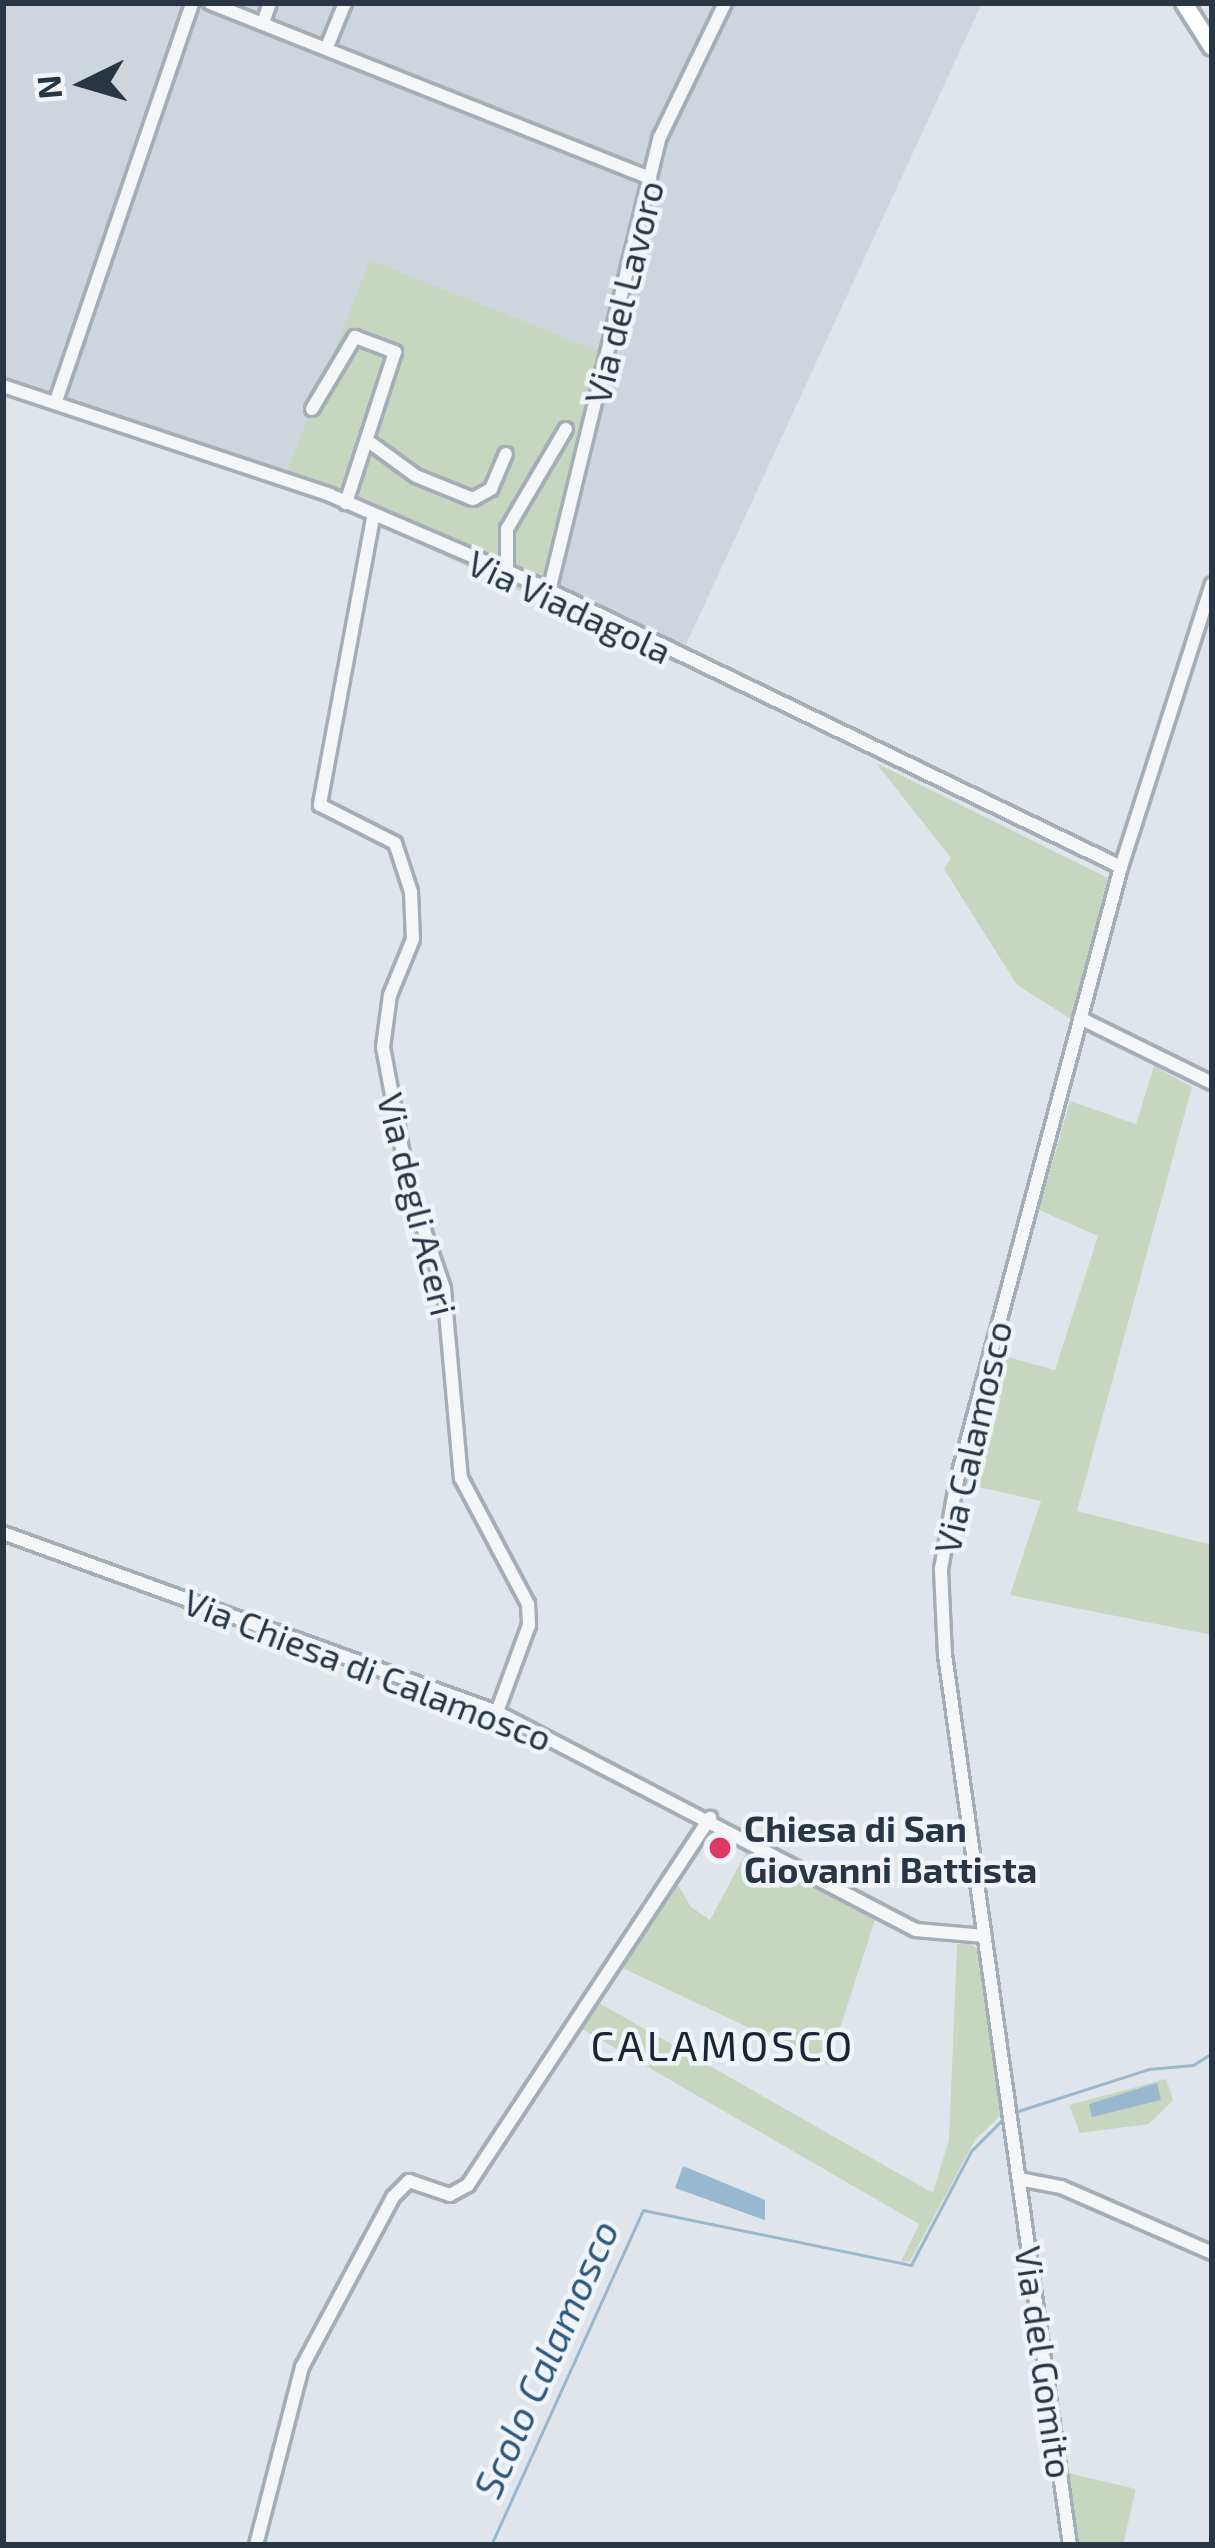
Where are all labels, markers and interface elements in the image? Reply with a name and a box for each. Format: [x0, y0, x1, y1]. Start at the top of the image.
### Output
north arrow [24, 24, 144, 144]
text: N [27, 74, 69, 101]
street label: Via del Lavoro [574, 176, 672, 408]
street label: Via Viadagola [461, 540, 679, 672]
street label: Via degli Aceri [369, 1088, 467, 1320]
street label: Via Calamosco [924, 1316, 1020, 1558]
street label: Via Chiesa di Calamosco [178, 1579, 558, 1759]
place label: Chiesa di San Giovanni Battista [744, 1805, 1037, 1890]
marker: Chiesa di San Giovanni Battista [707, 1835, 733, 1861]
district label: CALAMOSCO [591, 2019, 855, 2069]
water label: Scolo Calamosco [464, 2213, 628, 2505]
street label: Via del Gomito [1007, 2243, 1083, 2481]

